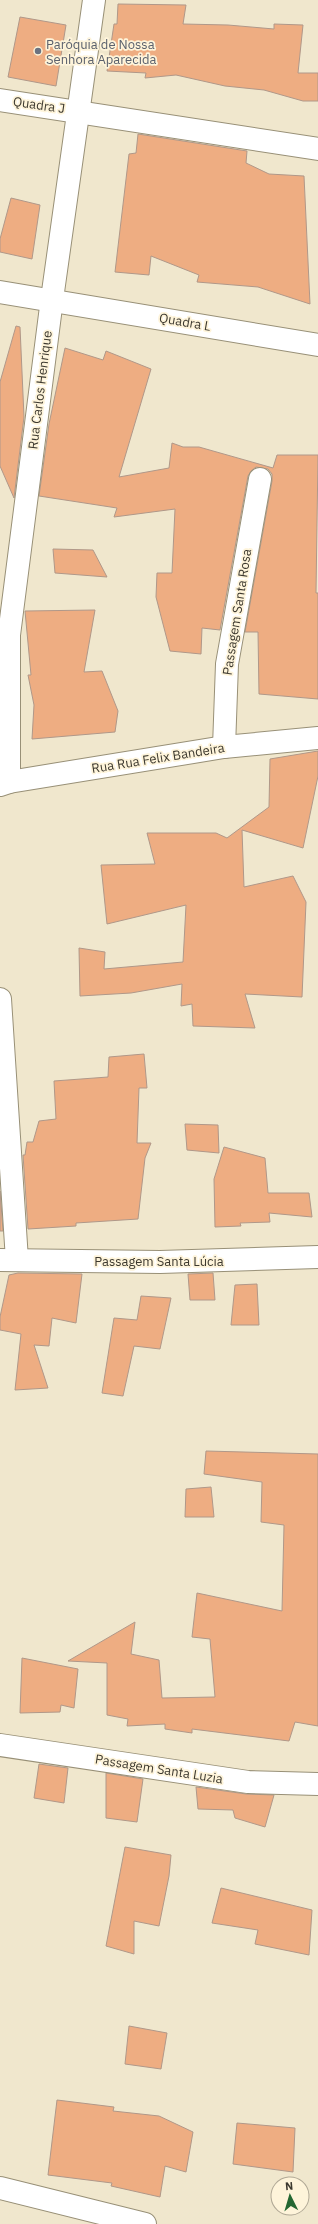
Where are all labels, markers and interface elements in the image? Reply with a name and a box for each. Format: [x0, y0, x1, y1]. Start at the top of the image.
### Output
place label: Paróquia de Nossa Senhora Aparecida [46, 36, 156, 68]
marker: Paróquia de Nossa Senhora Aparecida [33, 46, 43, 56]
street label: Quadra J [12, 93, 66, 117]
street label: Quadra L [158, 309, 213, 335]
street label: Rua Carlos Henrique [24, 330, 56, 450]
street label: Passagem Santa Rosa [219, 548, 255, 676]
street label: Rua Rua Felix Bandeira [90, 739, 226, 777]
street label: Passagem Santa Lúcia [94, 1253, 224, 1270]
street label: Passagem Santa Luzia [94, 1751, 224, 1787]
north arrow [270, 2176, 310, 2216]
text: N [285, 2179, 294, 2193]

